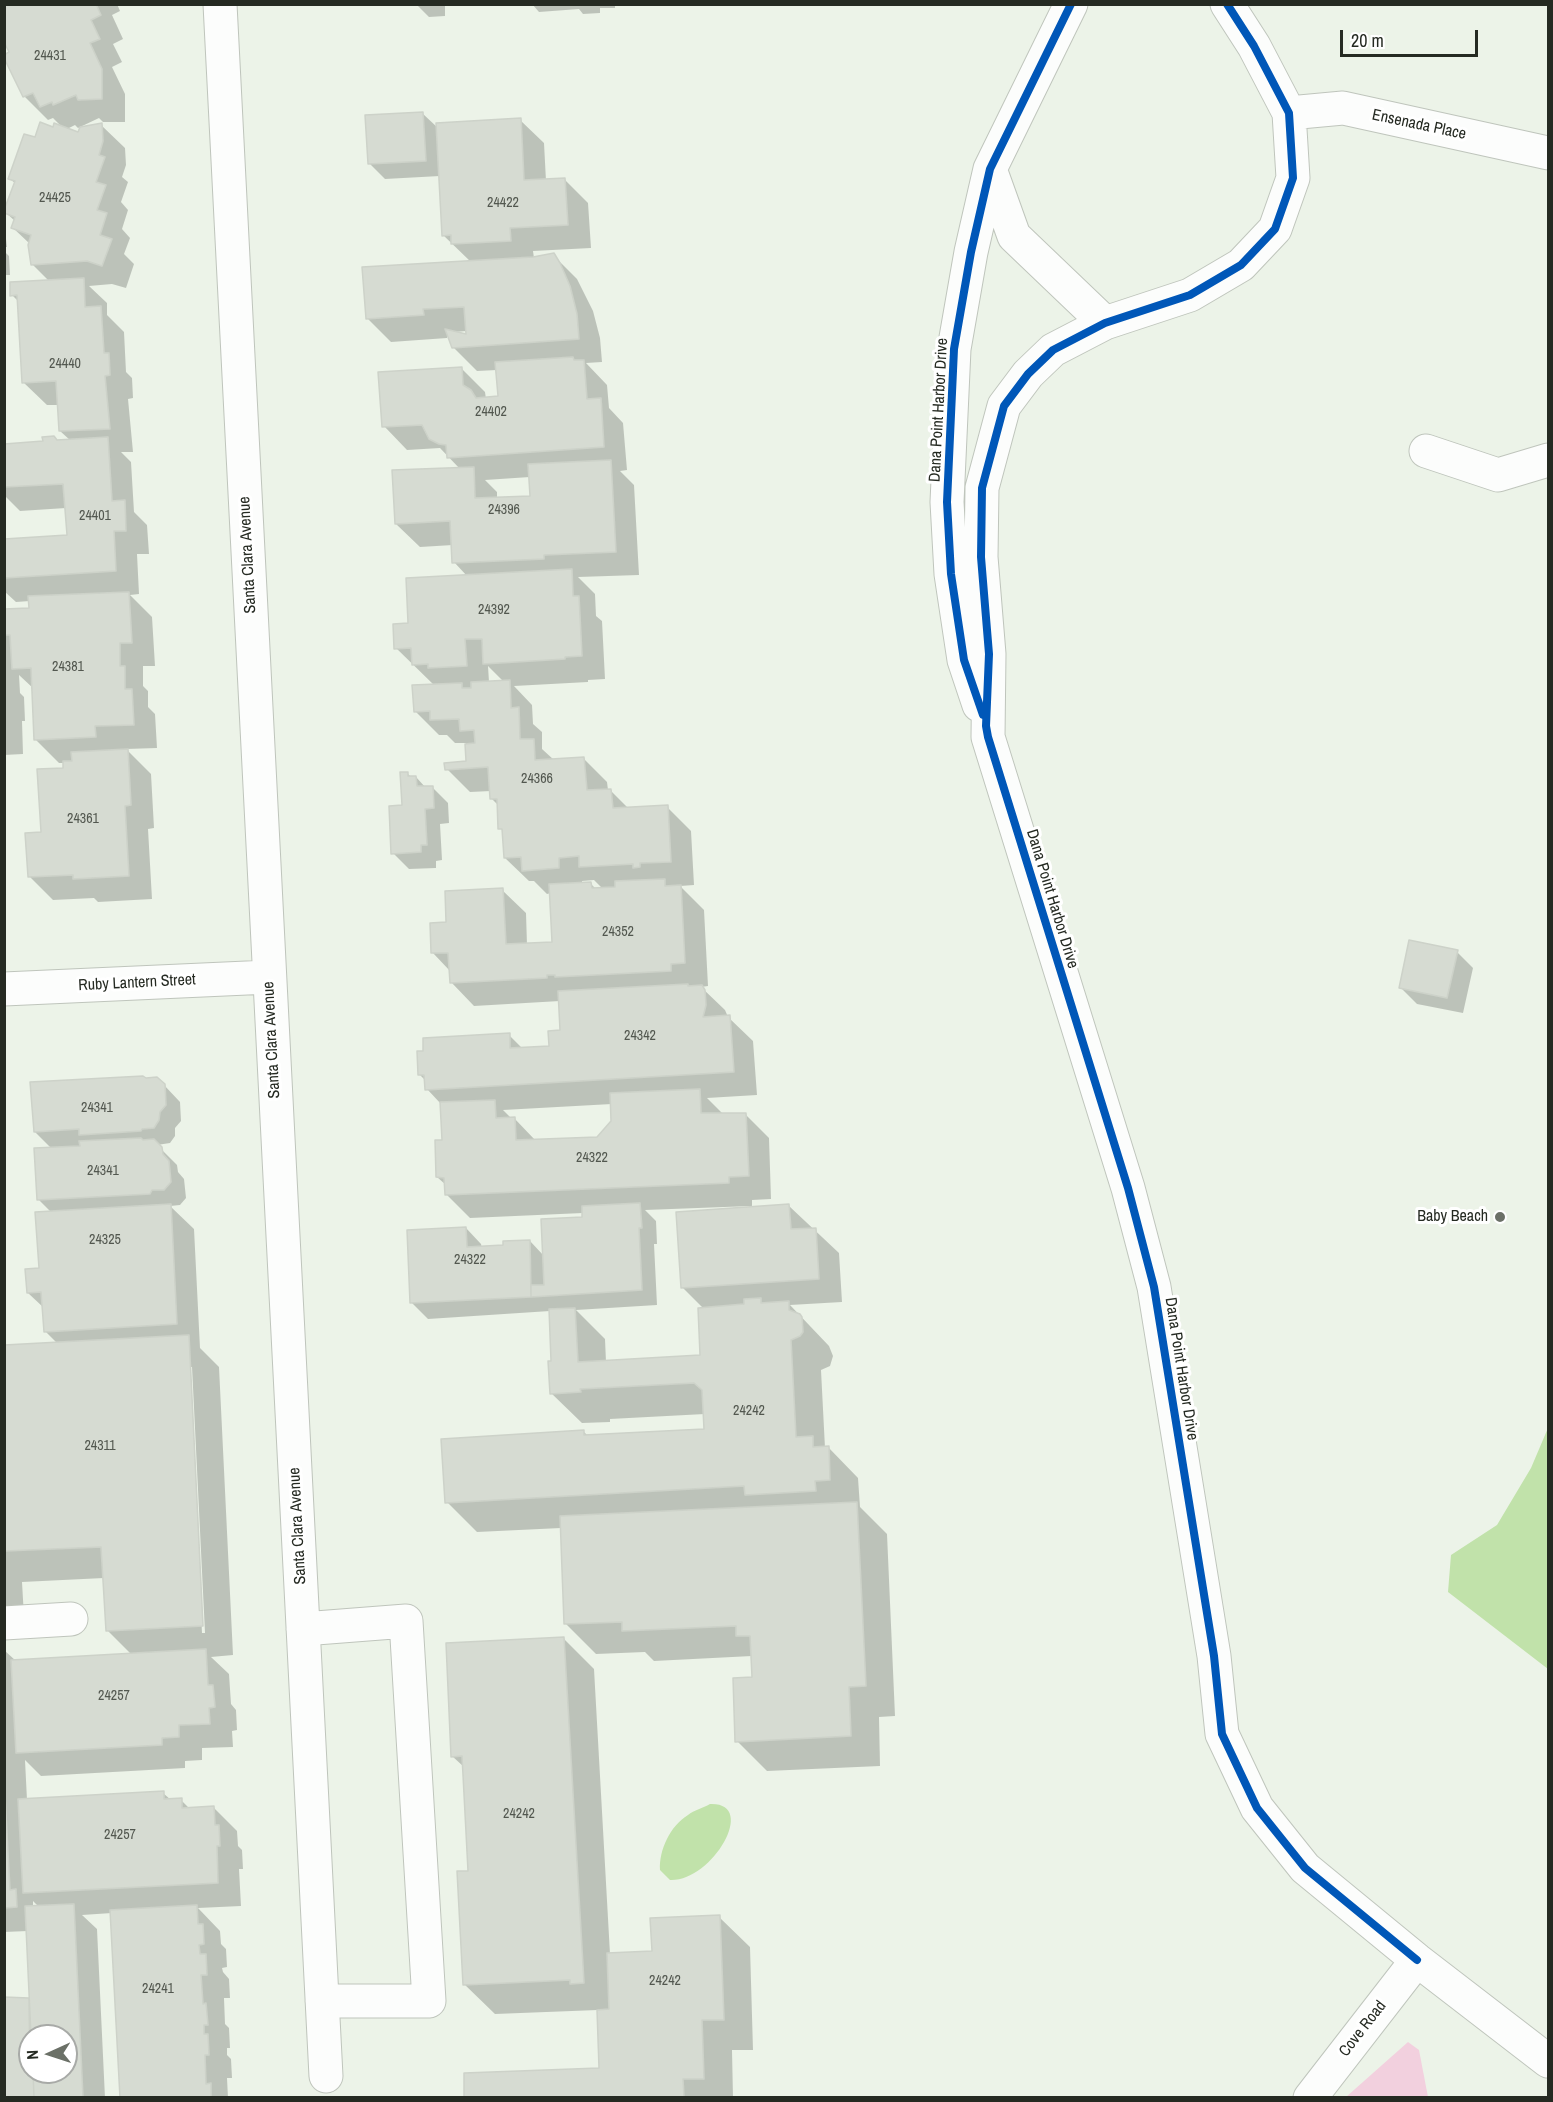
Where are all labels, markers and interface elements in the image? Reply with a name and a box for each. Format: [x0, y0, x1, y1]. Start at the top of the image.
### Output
scale bar [1343, 18, 1481, 56]
text: 20 m [1351, 28, 1384, 53]
house number: 24431 [34, 48, 66, 64]
street label: Ensenada Place [1370, 106, 1468, 144]
house number: 24425 [39, 190, 71, 206]
house number: 24422 [487, 195, 519, 211]
street label: Dana Point Harbor Drive [926, 337, 952, 483]
house number: 24440 [49, 356, 81, 372]
house number: 24402 [475, 404, 507, 420]
street label: Santa Clara Avenue [235, 496, 261, 614]
house number: 24396 [488, 502, 520, 518]
house number: 24401 [79, 508, 111, 524]
house number: 24392 [478, 602, 510, 618]
house number: 24381 [52, 659, 84, 675]
house number: 24366 [521, 771, 553, 787]
house number: 24361 [67, 811, 99, 827]
street label: Dana Point Harbor Drive [1022, 827, 1082, 971]
house number: 24352 [602, 924, 634, 940]
street label: Ruby Lantern Street [78, 970, 196, 996]
street label: Santa Clara Avenue [259, 981, 285, 1099]
house number: 24342 [624, 1028, 656, 1044]
house number: 24341 [81, 1100, 113, 1116]
house number: 24322 [576, 1150, 608, 1166]
house number: 24341 [87, 1163, 119, 1179]
place label: Baby Beach [1417, 1207, 1488, 1227]
marker: Baby Beach [1493, 1210, 1507, 1224]
house number: 24325 [89, 1232, 121, 1248]
house number: 24322 [454, 1252, 486, 1268]
street label: Dana Point Harbor Drive [1160, 1296, 1202, 1442]
house number: 24242 [733, 1403, 765, 1419]
house number: 24311 [84, 1438, 116, 1454]
street label: Santa Clara Avenue [285, 1467, 311, 1585]
house number: 24257 [98, 1688, 130, 1704]
house number: 24242 [503, 1806, 535, 1822]
house number: 24257 [104, 1827, 136, 1843]
house number: 24242 [649, 1973, 681, 1989]
house number: 24241 [142, 1981, 174, 1997]
street label: Cove Road [1335, 1997, 1391, 2061]
north arrow [18, 2024, 78, 2084]
text: N [21, 2050, 43, 2060]

